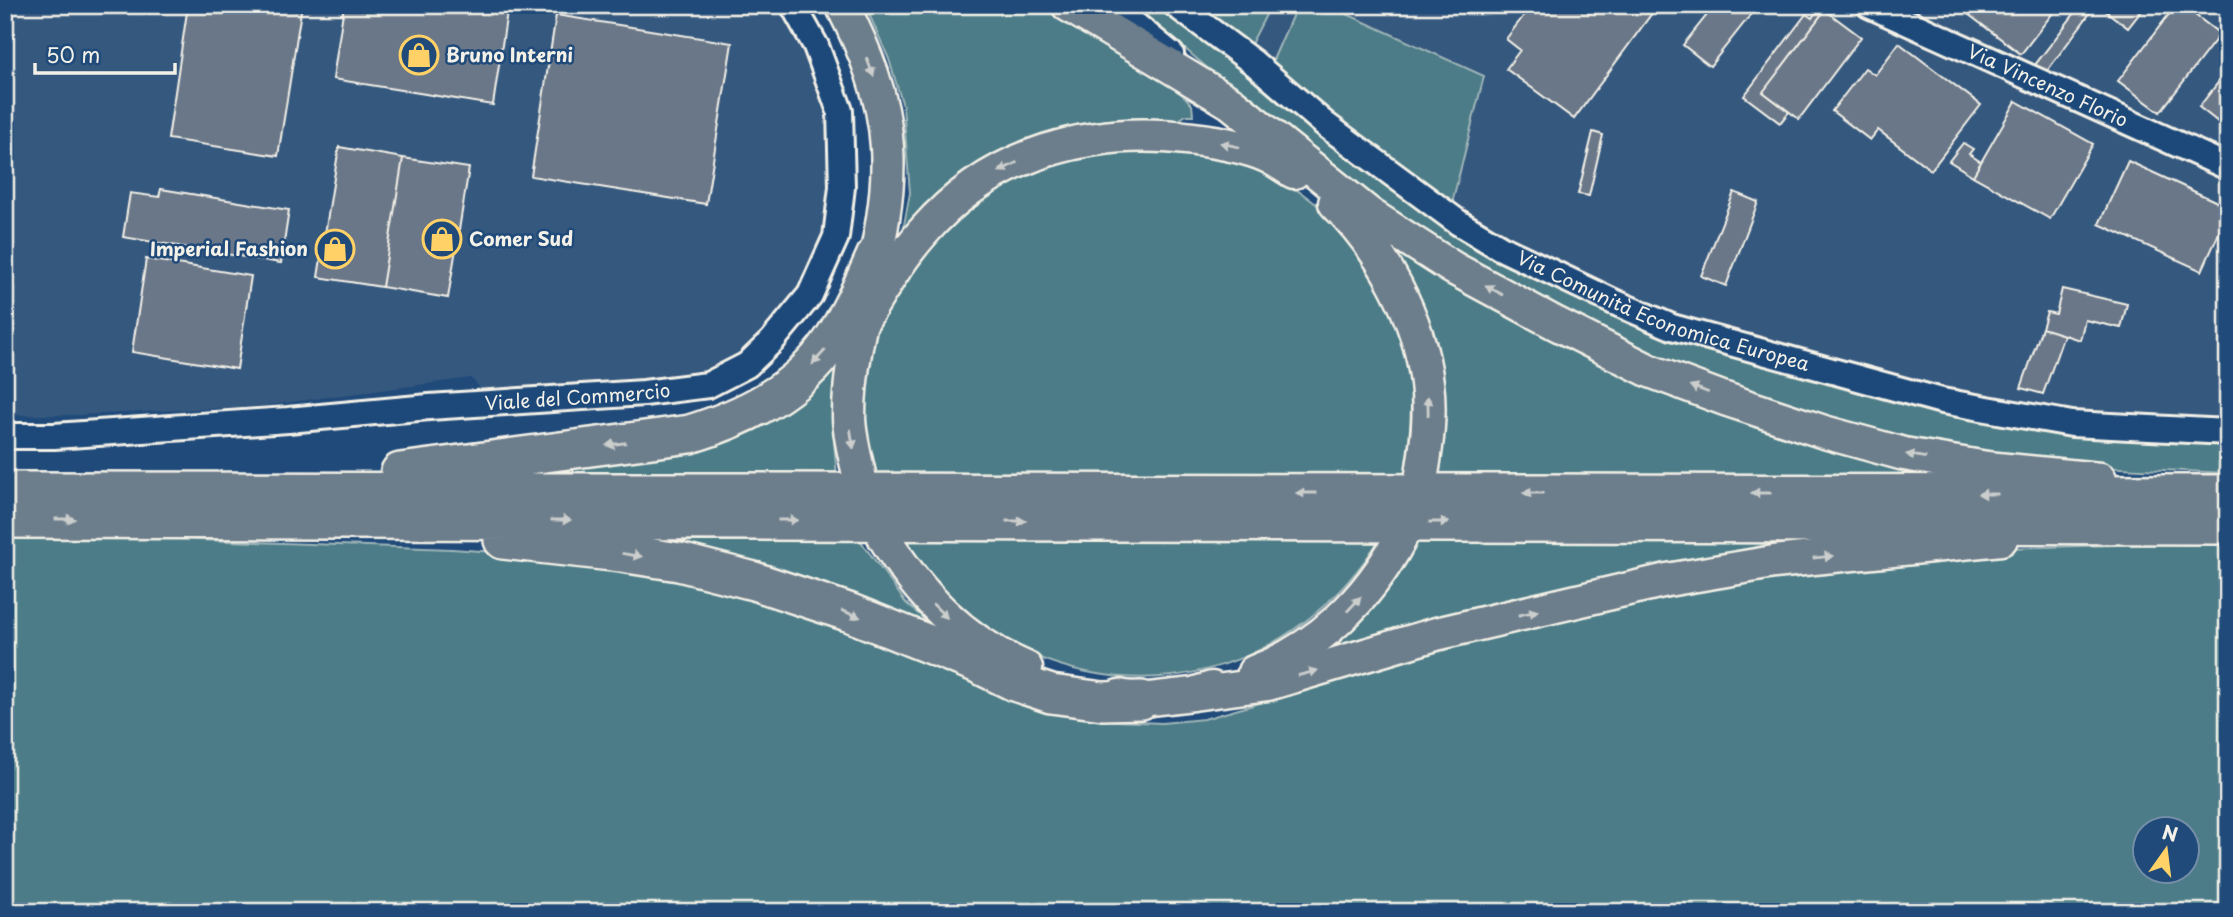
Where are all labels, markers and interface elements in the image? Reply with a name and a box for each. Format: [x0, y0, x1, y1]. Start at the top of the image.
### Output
scale bar [35, 32, 175, 76]
shop icon: Bruno Interni [398, 34, 440, 76]
street label: Via Vincenzo Florio [1963, 36, 2133, 133]
text: 50 m [46, 38, 100, 70]
place label: Bruno Interni [446, 40, 573, 68]
one-way arrow [865, 57, 876, 78]
one-way arrow [1219, 139, 1241, 150]
one-way arrow [998, 160, 1018, 172]
shop icon: Comer Sud [421, 218, 463, 260]
place label: Comer Sud [469, 224, 573, 252]
shop icon: Imperial Fashion [314, 228, 356, 270]
place label: Imperial Fashion [150, 234, 308, 262]
street label: Via Comunità Economica Europea [1513, 243, 1813, 377]
one-way arrow [1485, 284, 1504, 296]
one-way arrow [812, 348, 827, 365]
street label: Viale del Commercio [484, 375, 672, 416]
one-way arrow [1688, 384, 1709, 395]
one-way arrow [1422, 395, 1433, 417]
one-way arrow [847, 429, 858, 451]
one-way arrow [605, 438, 627, 449]
one-way arrow [1905, 450, 1927, 461]
one-way arrow [1294, 487, 1316, 499]
one-way arrow [1522, 487, 1544, 499]
one-way arrow [1749, 487, 1771, 499]
one-way arrow [1977, 488, 1999, 500]
one-way arrow [54, 513, 76, 524]
one-way arrow [550, 514, 572, 526]
one-way arrow [777, 514, 799, 526]
one-way arrow [1005, 515, 1027, 527]
one-way arrow [1428, 517, 1450, 528]
one-way arrow [621, 550, 643, 561]
one-way arrow [1812, 551, 1834, 562]
one-way arrow [1346, 596, 1362, 613]
one-way arrow [931, 602, 948, 618]
one-way arrow [1517, 607, 1539, 618]
one-way arrow [841, 609, 862, 620]
one-way arrow [1297, 667, 1319, 678]
north arrow [2132, 816, 2202, 886]
text: N [2160, 817, 2181, 848]

